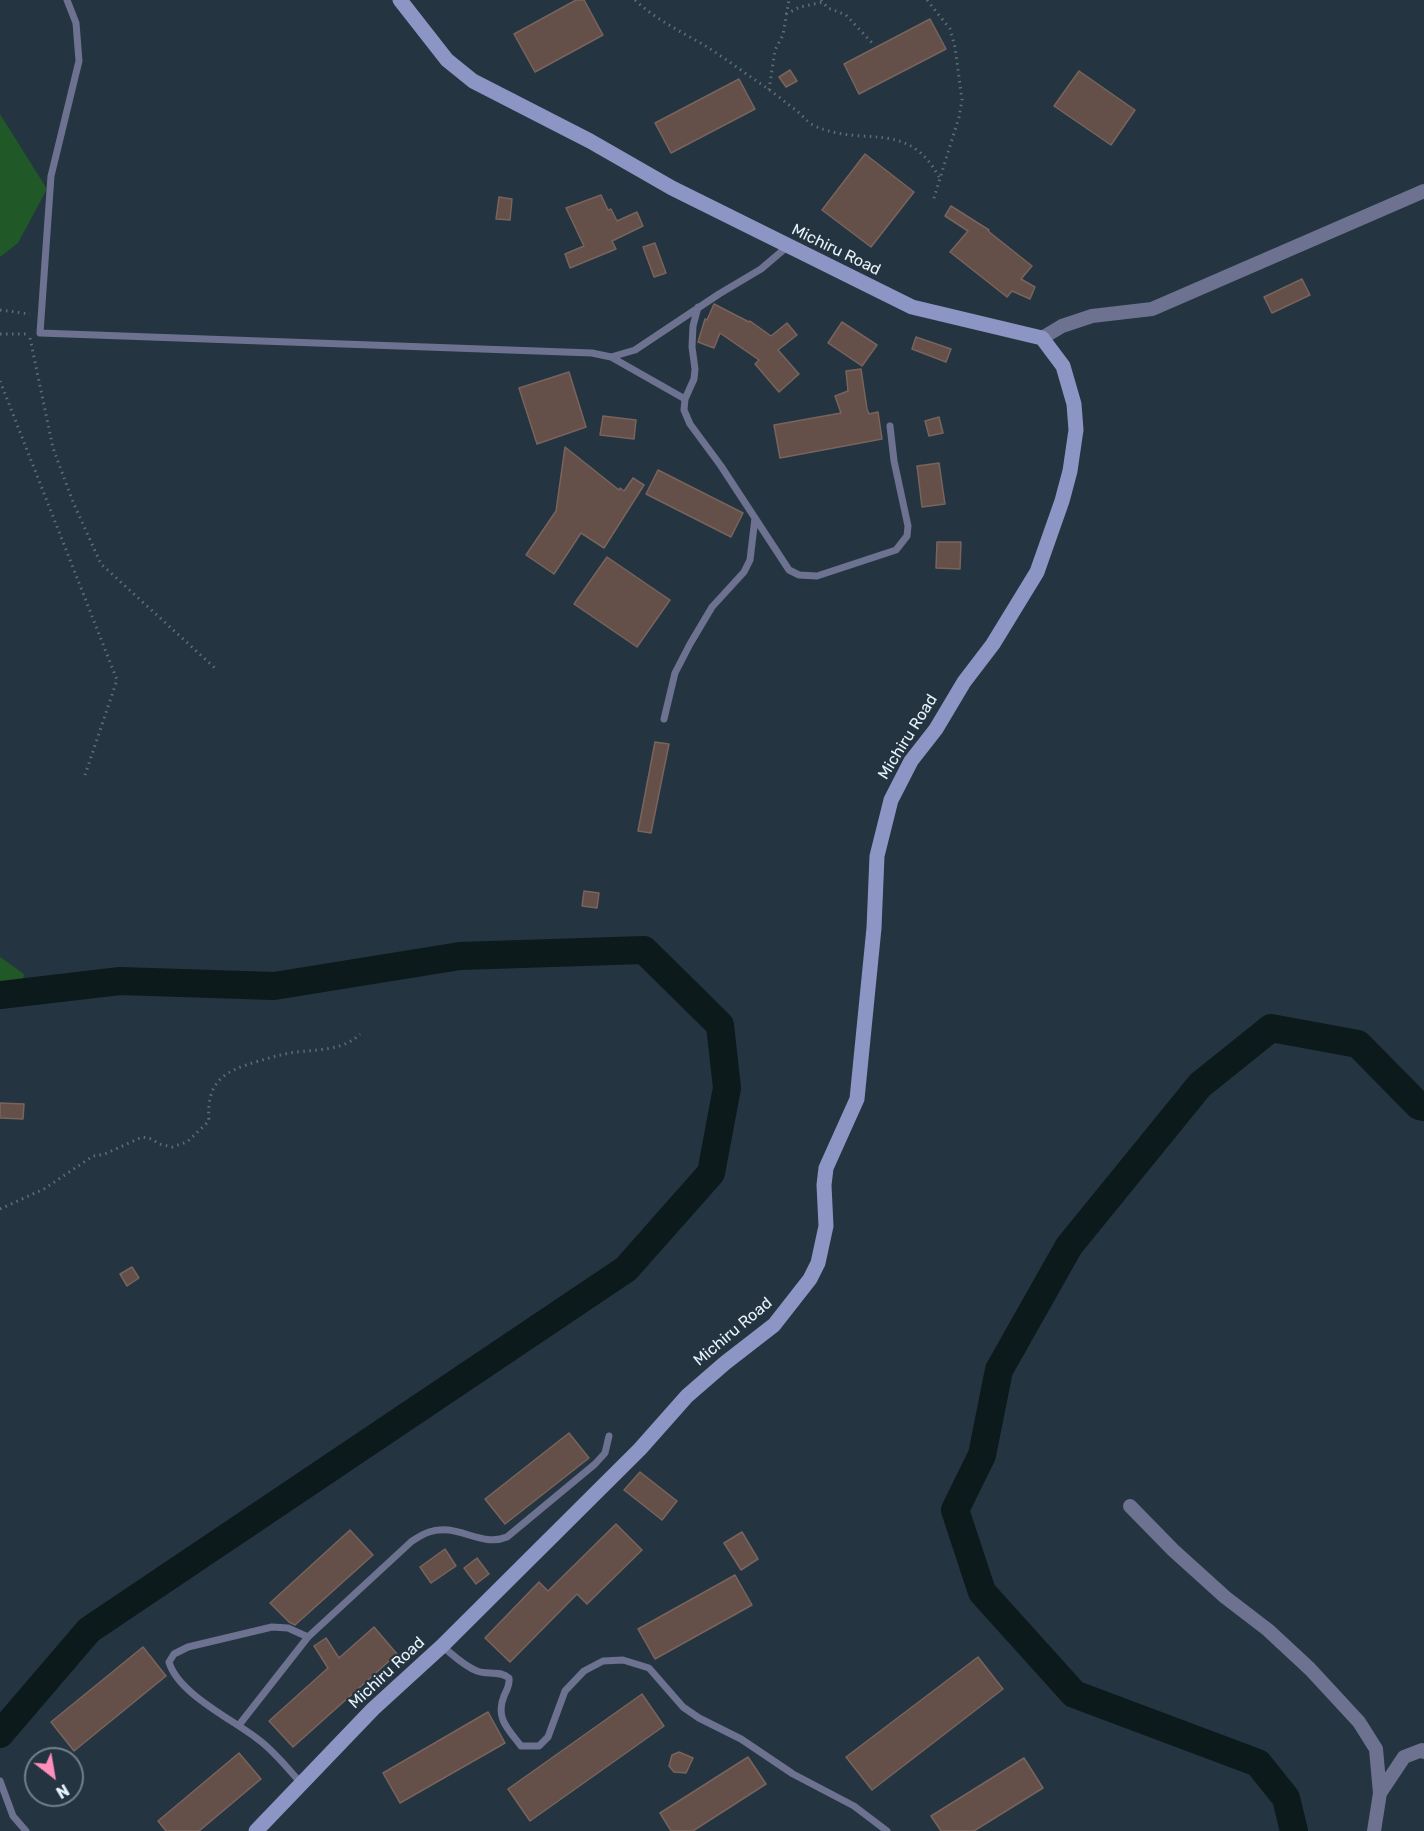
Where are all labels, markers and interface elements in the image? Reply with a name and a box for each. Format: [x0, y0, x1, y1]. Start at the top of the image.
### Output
street label: Michiru Road [788, 220, 884, 280]
street label: Michiru Road [874, 691, 942, 783]
street label: Michiru Road [690, 1294, 776, 1370]
street label: Michiru Road [345, 1633, 429, 1713]
north arrow [24, 1747, 84, 1807]
text: N [53, 1780, 72, 1802]

